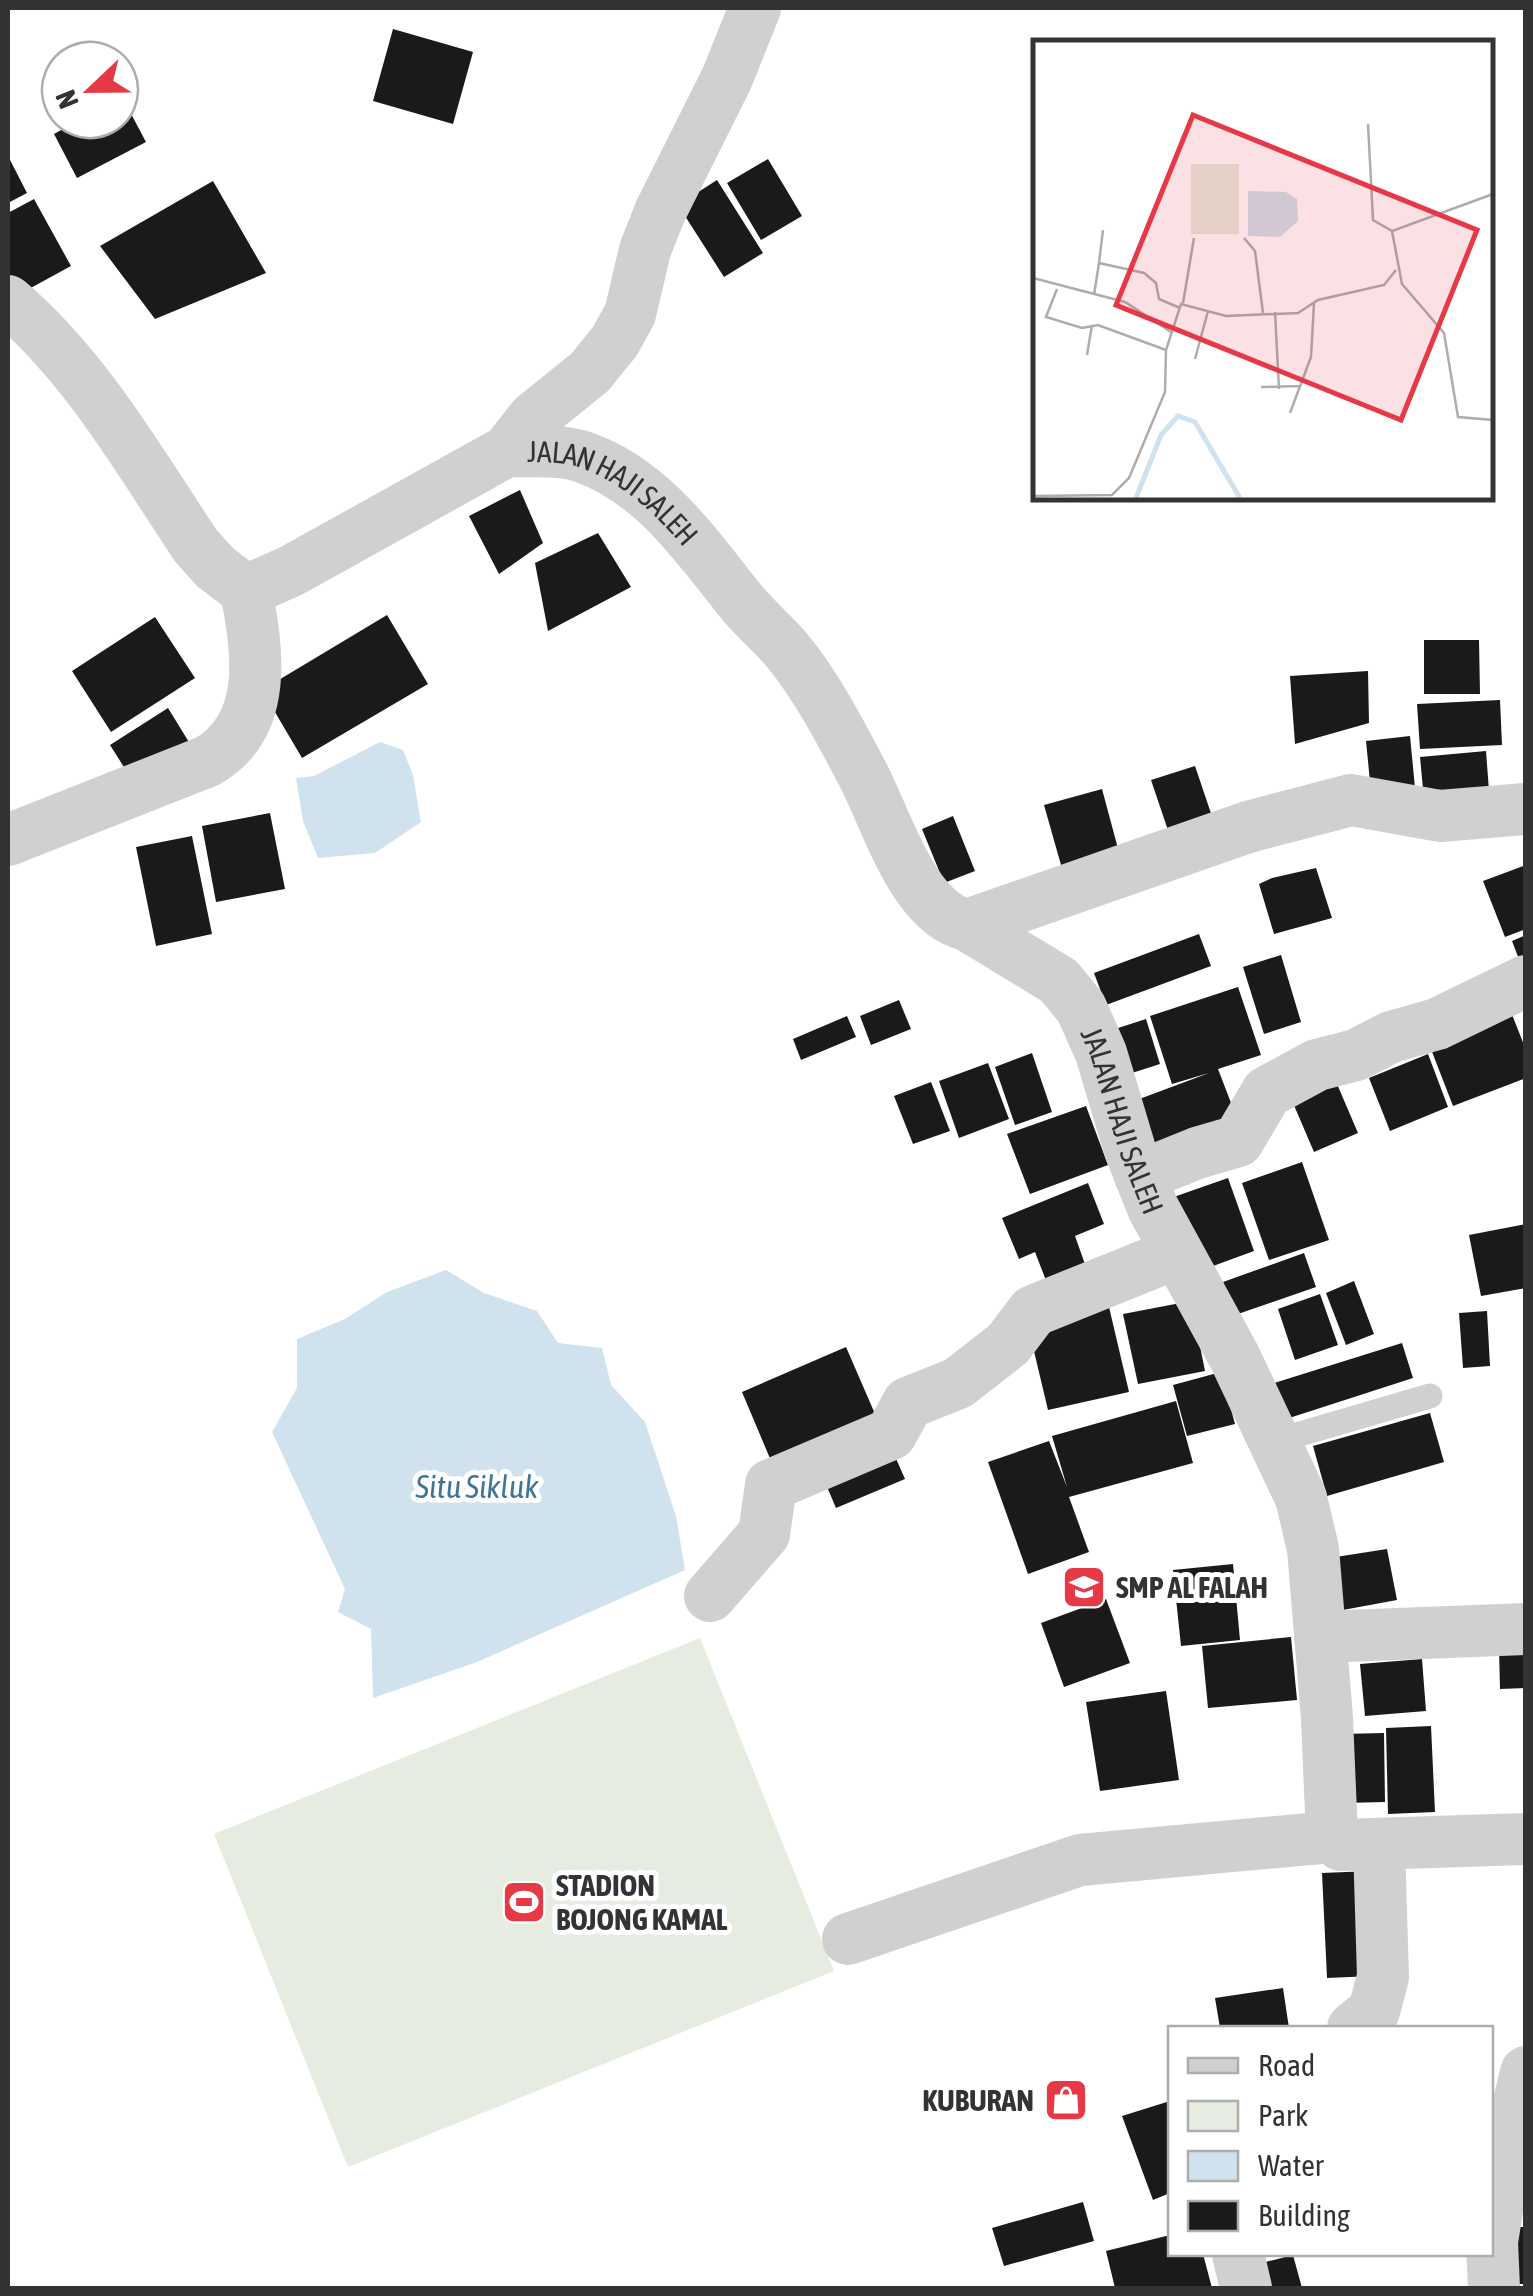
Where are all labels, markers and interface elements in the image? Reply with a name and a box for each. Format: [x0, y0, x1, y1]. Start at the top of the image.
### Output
north arrow [40, 40, 140, 140]
inset map [1033, 40, 1493, 500]
text: N [49, 86, 85, 113]
street label: JALAN HAJI SALEH [527, 434, 705, 552]
street label: JALAN HAJI SALEH [1075, 1022, 1171, 1219]
water label: Situ Sikluk [415, 1468, 539, 1505]
school or university icon: SMP AL FALAH [1061, 1564, 1107, 1610]
place label: SMP AL FALAH [1116, 1570, 1268, 1604]
place label: STADION BOJONG KAMAL [556, 1868, 728, 1936]
sports icon: STADION BOJONG KAMAL [501, 1879, 547, 1925]
legend [1168, 2026, 1493, 2256]
text: Road [1258, 2048, 1315, 2082]
shop icon: KUBURAN [1043, 2077, 1089, 2123]
place label: KUBURAN [922, 2083, 1034, 2117]
text: Park [1258, 2098, 1308, 2132]
text: Water [1258, 2148, 1325, 2182]
text: Building [1258, 2198, 1350, 2232]

